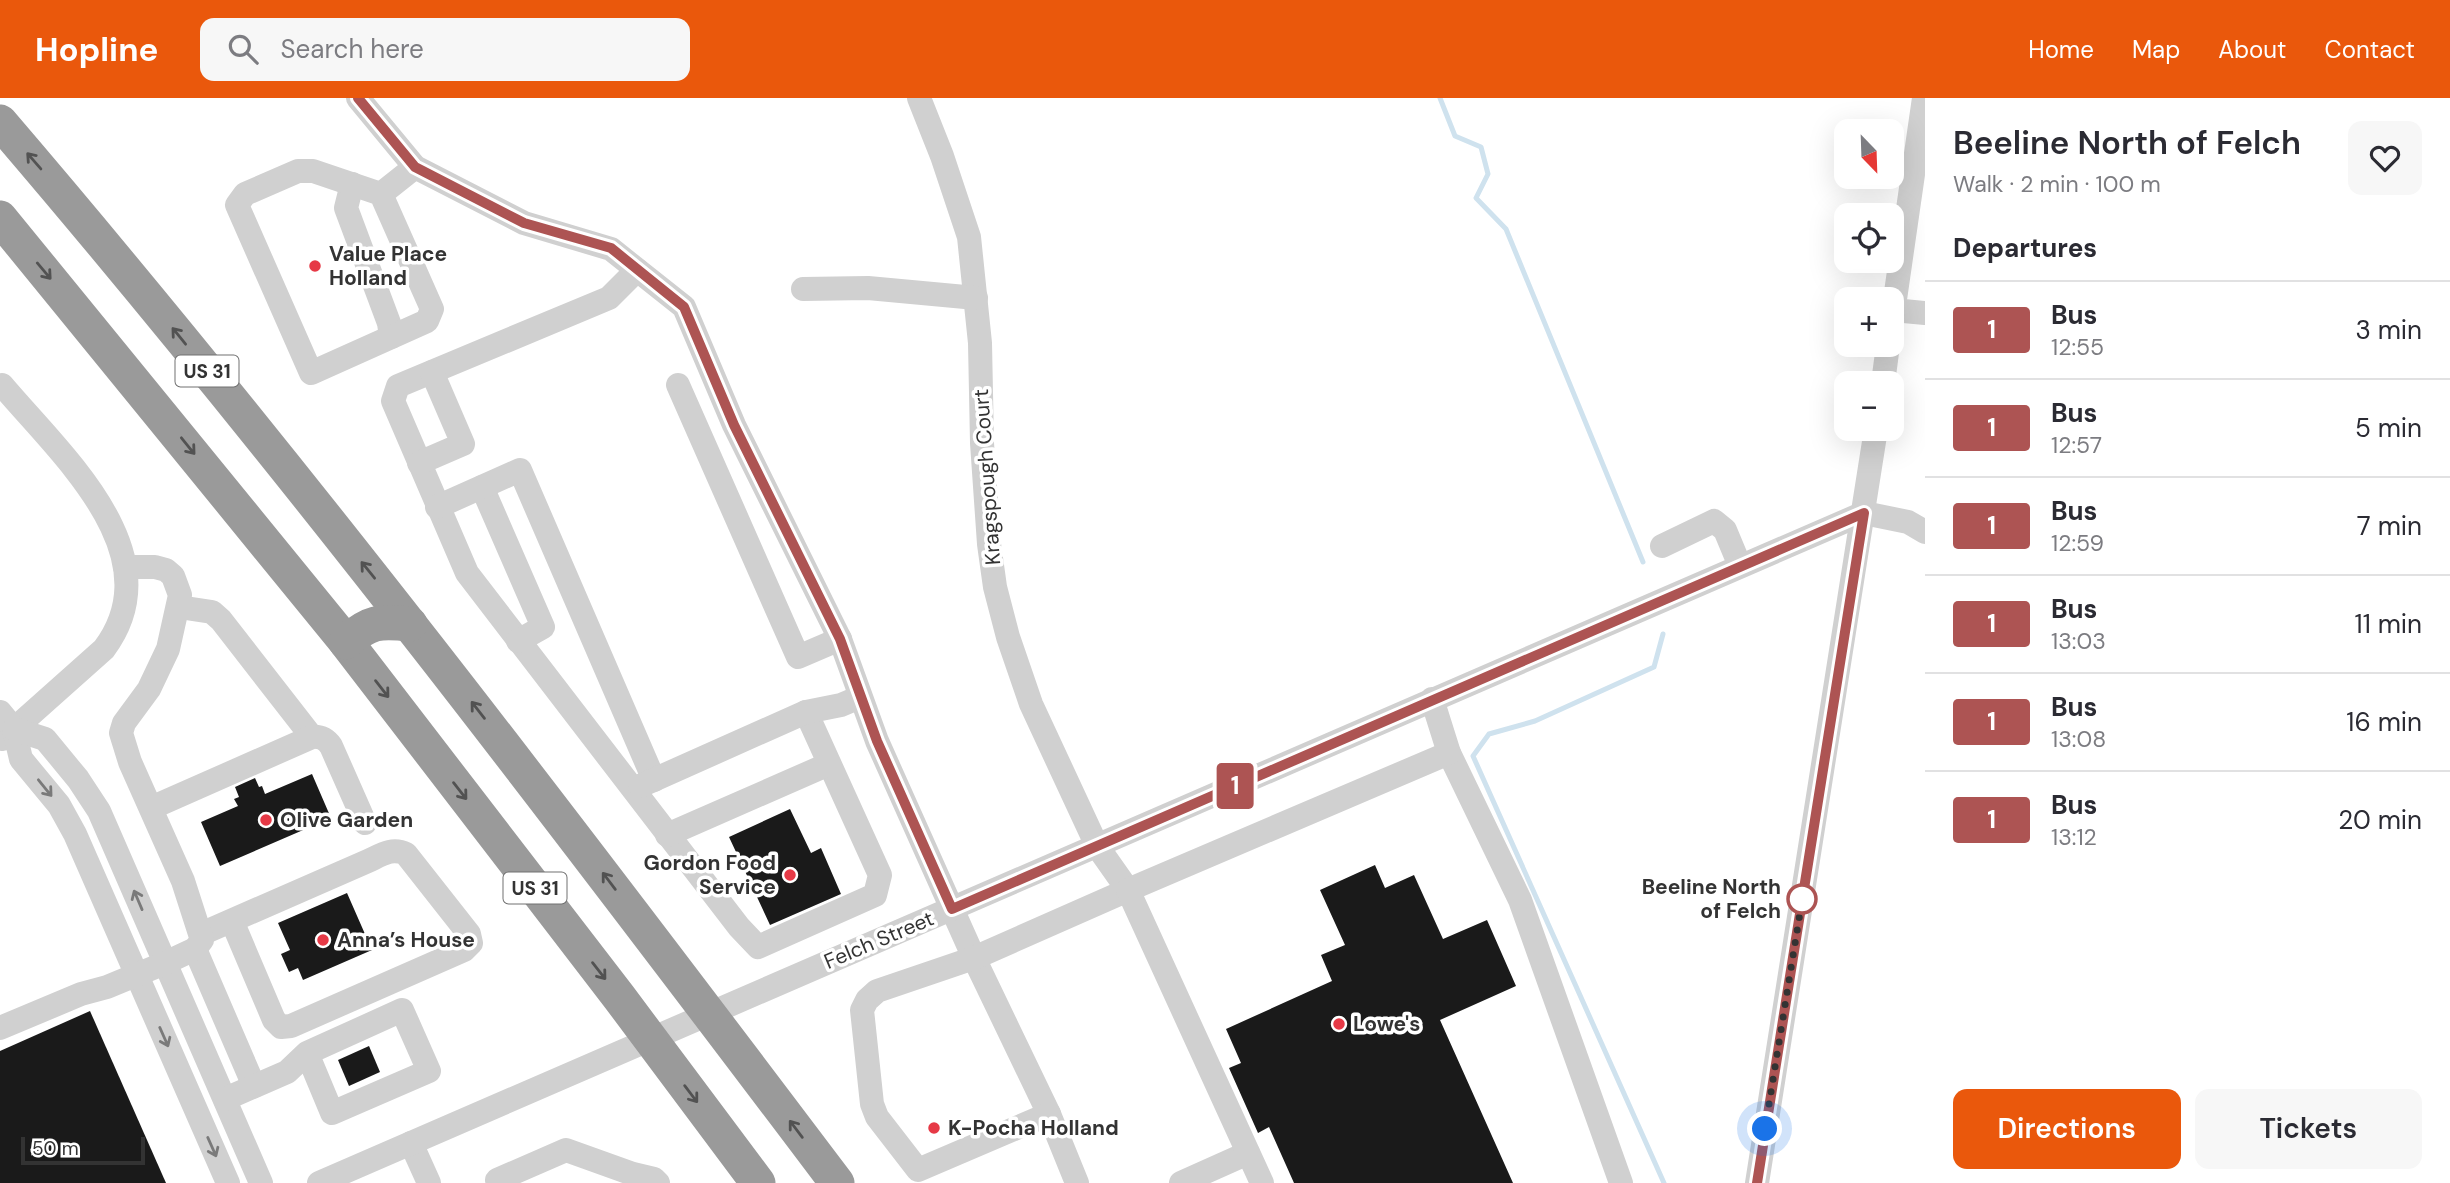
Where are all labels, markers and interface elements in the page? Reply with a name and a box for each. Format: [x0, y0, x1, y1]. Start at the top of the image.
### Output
search box [200, 18, 690, 81]
text: Hopline [35, 28, 158, 71]
icon: search [224, 30, 262, 68]
text: Search here [280, 32, 424, 66]
text: Home [2028, 34, 2094, 65]
text: Map [2132, 34, 2180, 65]
text: About [2218, 34, 2287, 65]
text: Contact [2325, 34, 2415, 65]
north arrow [1834, 119, 1904, 189]
map controls [1834, 119, 1904, 441]
text: Beeline North of Felch [1953, 121, 2301, 164]
button: heart [2348, 121, 2422, 195]
one-way arrow [26, 152, 42, 170]
text: Walk · 2 min · 100 m [1953, 169, 2161, 199]
button: locate [1834, 203, 1904, 273]
text: Departures [1953, 231, 2097, 265]
place label: Value Place Holland [329, 240, 447, 292]
marker: Value Place Holland [307, 258, 323, 274]
one-way arrow [36, 261, 52, 279]
button: + [1834, 287, 1904, 357]
text: Bus [2051, 298, 2097, 332]
text: 3 min [2355, 313, 2422, 347]
text: 1 [1987, 314, 1996, 345]
one-way arrow [171, 327, 187, 345]
text: 12:55 [2051, 332, 2104, 362]
road number: US 31 [176, 356, 238, 386]
button: − [1834, 371, 1904, 441]
street label: Kragspough Court [967, 388, 1007, 566]
text: Bus [2051, 396, 2097, 430]
text: 5 min [2355, 411, 2422, 445]
text: 1 [1987, 412, 1996, 443]
text: 12:57 [2051, 430, 2102, 460]
one-way arrow [180, 437, 196, 455]
text: Bus [2051, 494, 2097, 528]
text: 7 min [2357, 509, 2422, 543]
text: 1 [1987, 510, 1996, 541]
text: 12:59 [2051, 528, 2104, 558]
one-way arrow [360, 562, 375, 580]
text: Bus [2051, 592, 2097, 626]
text: 11 min [2355, 607, 2422, 641]
text: 1 [1987, 608, 1996, 639]
text: 13:03 [2051, 626, 2106, 656]
one-way arrow [375, 680, 390, 698]
text: Bus [2051, 690, 2097, 724]
one-way arrow [470, 702, 485, 720]
text: 16 min [2346, 705, 2422, 739]
text: 1 [1987, 706, 1996, 737]
text: 13:08 [2051, 724, 2106, 754]
line badge: 1 [1212, 763, 1258, 809]
text: 1 [1231, 770, 1239, 801]
one-way arrow [37, 778, 53, 796]
one-way arrow [453, 781, 468, 799]
text: Bus [2051, 788, 2097, 822]
text: 20 min [2338, 803, 2422, 837]
text: 1 [1987, 804, 1996, 835]
place label: Olive Garden [280, 806, 413, 834]
marker: Olive Garden [258, 812, 274, 828]
text: 13:12 [2051, 822, 2097, 852]
place label: Gordon Food Service [643, 849, 776, 901]
marker: Gordon Food Service [782, 867, 798, 883]
road number: US 31 [504, 873, 566, 904]
one-way arrow [601, 873, 616, 891]
place label: Beeline North of Felch [1642, 873, 1781, 925]
marker: Beeline North of Felch [1787, 884, 1817, 914]
one-way arrow [131, 890, 144, 911]
street label: Felch Street [820, 904, 938, 976]
place label: Anna’s House [337, 926, 475, 954]
marker: Anna’s House [315, 932, 331, 948]
one-way arrow [592, 961, 606, 980]
place label: Lowe's [1353, 1010, 1420, 1038]
marker: Lowe's [1331, 1016, 1347, 1032]
one-way arrow [158, 1026, 171, 1047]
one-way arrow [683, 1084, 698, 1103]
button: Directions [1953, 1089, 2181, 1169]
button: Tickets [2195, 1089, 2422, 1169]
your location [1747, 1111, 1782, 1146]
place label: K-Pocha Holland [948, 1114, 1119, 1142]
one-way arrow [788, 1120, 803, 1138]
marker: K-Pocha Holland [926, 1120, 942, 1136]
scale bar [21, 1134, 145, 1166]
text: 50 m [32, 1136, 79, 1161]
one-way arrow [206, 1136, 219, 1158]

